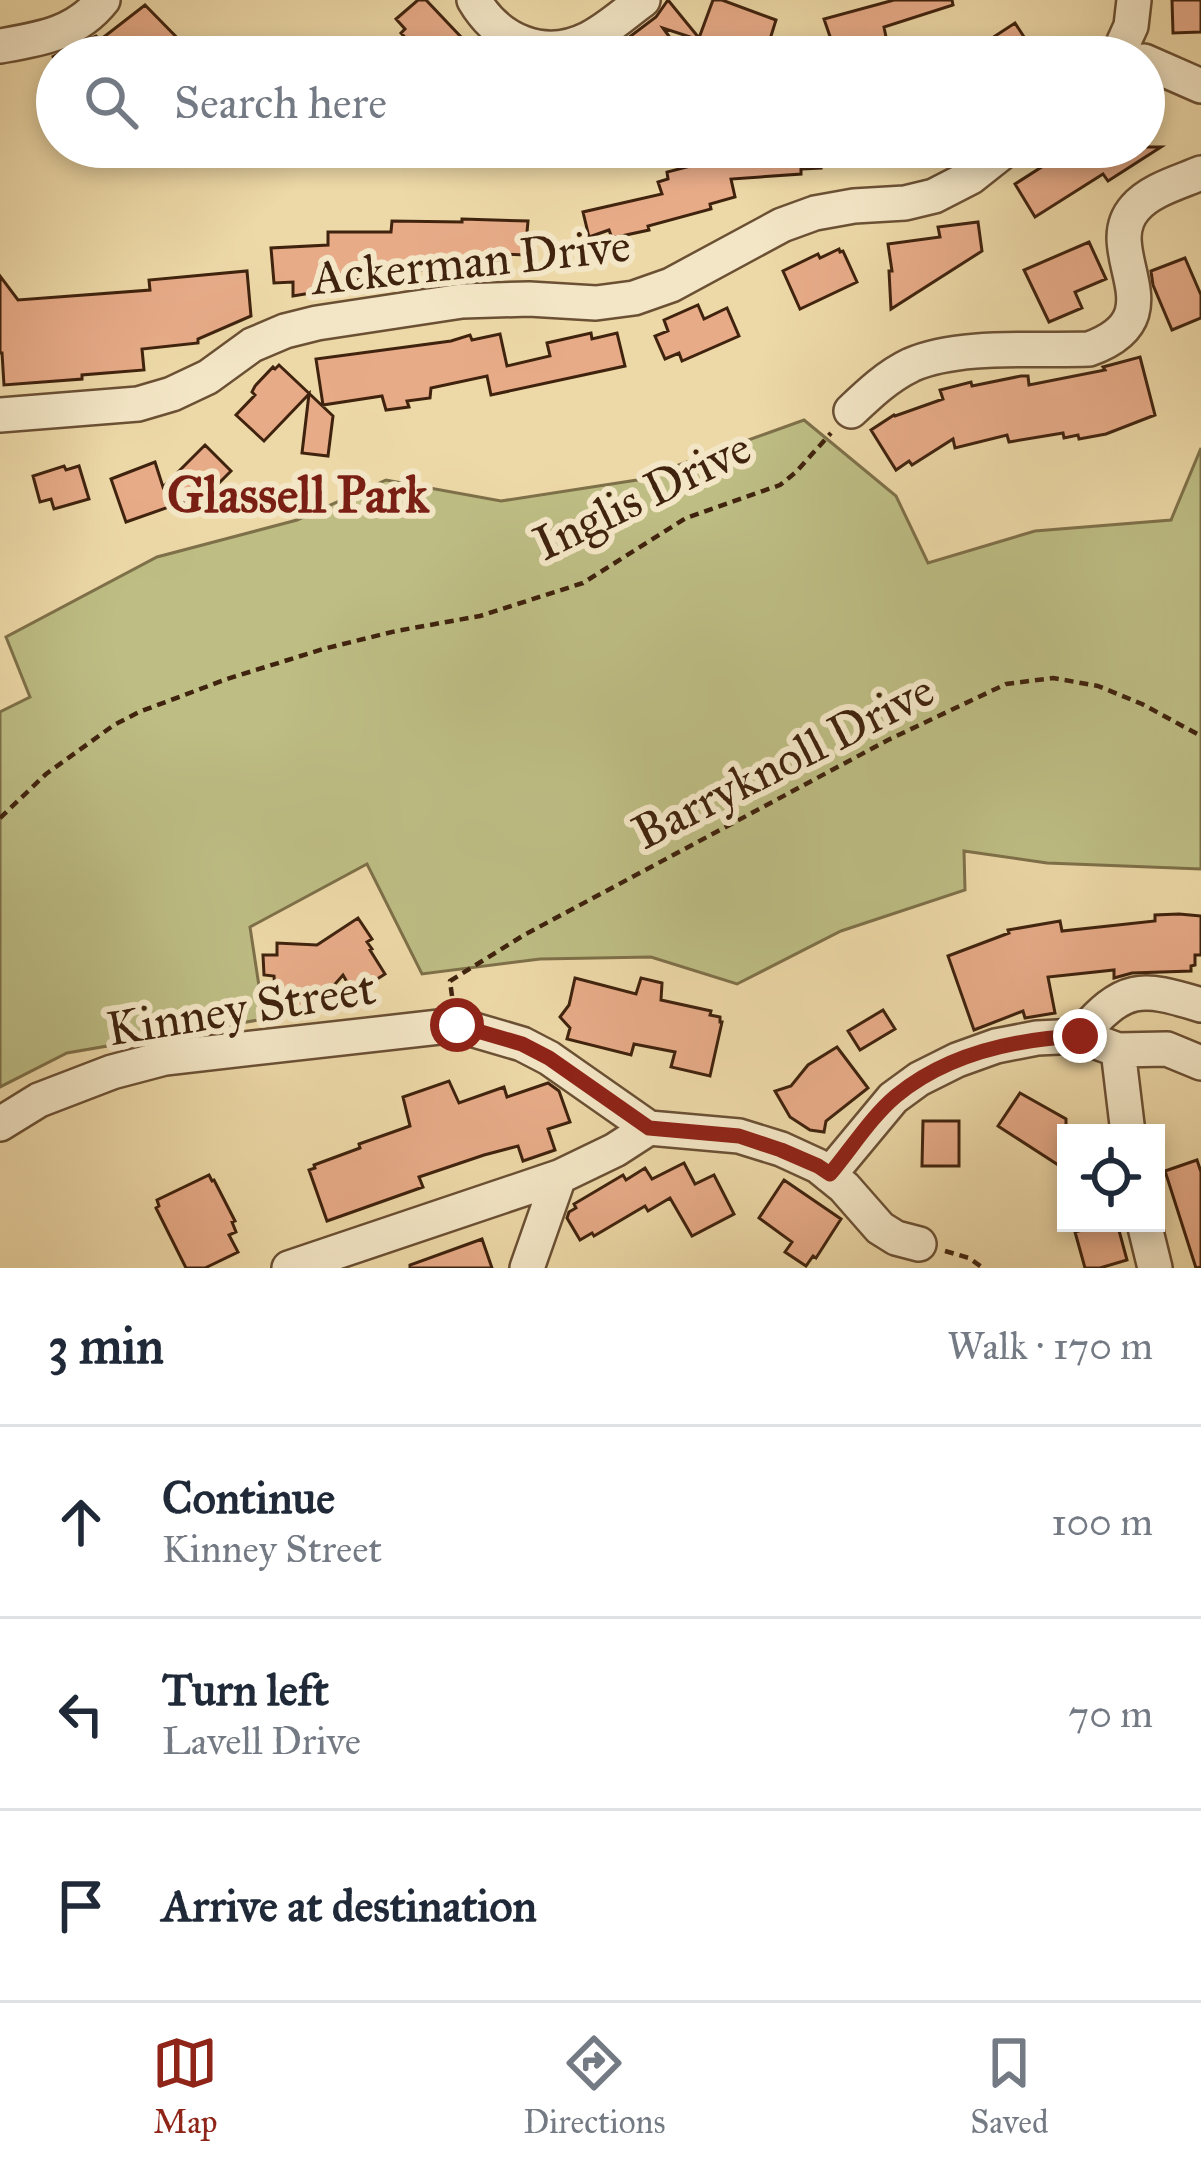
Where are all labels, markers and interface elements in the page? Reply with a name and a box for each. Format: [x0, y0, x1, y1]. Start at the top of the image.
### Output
search box [36, 36, 1165, 168]
icon: search [78, 69, 144, 135]
text: Search here [174, 75, 387, 130]
street label: Ackerman Drive [307, 215, 633, 307]
street label: Inglis Drive [524, 417, 760, 573]
district label: Glassell Park [167, 464, 430, 526]
street label: Barryknoll Drive [623, 660, 943, 862]
street label: Kinney Street [103, 958, 379, 1058]
route start [430, 998, 484, 1052]
route end [1053, 1009, 1107, 1063]
map controls [1057, 1124, 1165, 1232]
button: locate [1057, 1124, 1165, 1232]
text: 3 min [48, 1315, 164, 1377]
text: Walk · 170 m [947, 1322, 1153, 1370]
text: Continue [162, 1470, 335, 1525]
icon: ahead [48, 1489, 114, 1555]
text: 100 m [1051, 1498, 1153, 1546]
text: Kinney Street [162, 1525, 382, 1573]
text: Turn left [162, 1662, 329, 1717]
icon: left [48, 1681, 114, 1747]
text: 70 m [1068, 1690, 1153, 1738]
text: Lavell Drive [162, 1717, 361, 1765]
icon: arrive [48, 1873, 114, 1939]
text: Arrive at destination [162, 1878, 537, 1933]
tab: Map [152, 2030, 218, 2142]
tab: Directions [523, 2030, 665, 2142]
tab: Saved [970, 2030, 1049, 2142]

